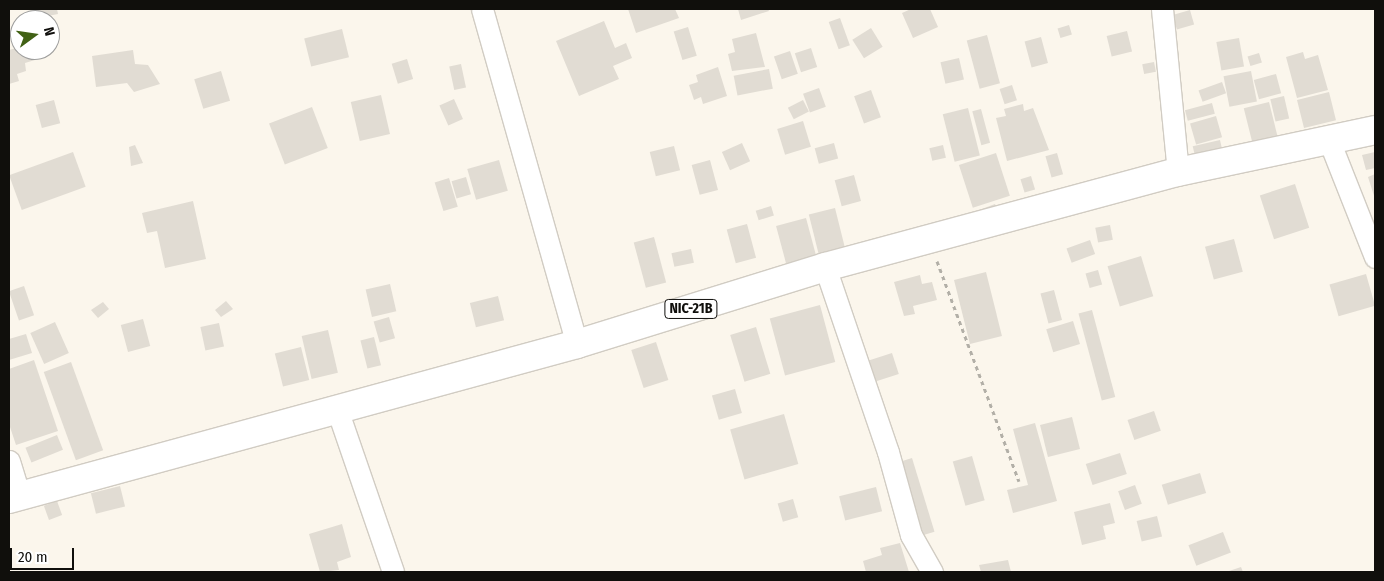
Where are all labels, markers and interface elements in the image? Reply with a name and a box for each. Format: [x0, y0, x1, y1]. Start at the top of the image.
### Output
north arrow [10, 10, 60, 60]
text: N [40, 25, 58, 38]
road number: NIC-21B [664, 298, 718, 320]
scale bar [12, 538, 76, 570]
text: 20 m [18, 548, 48, 566]

